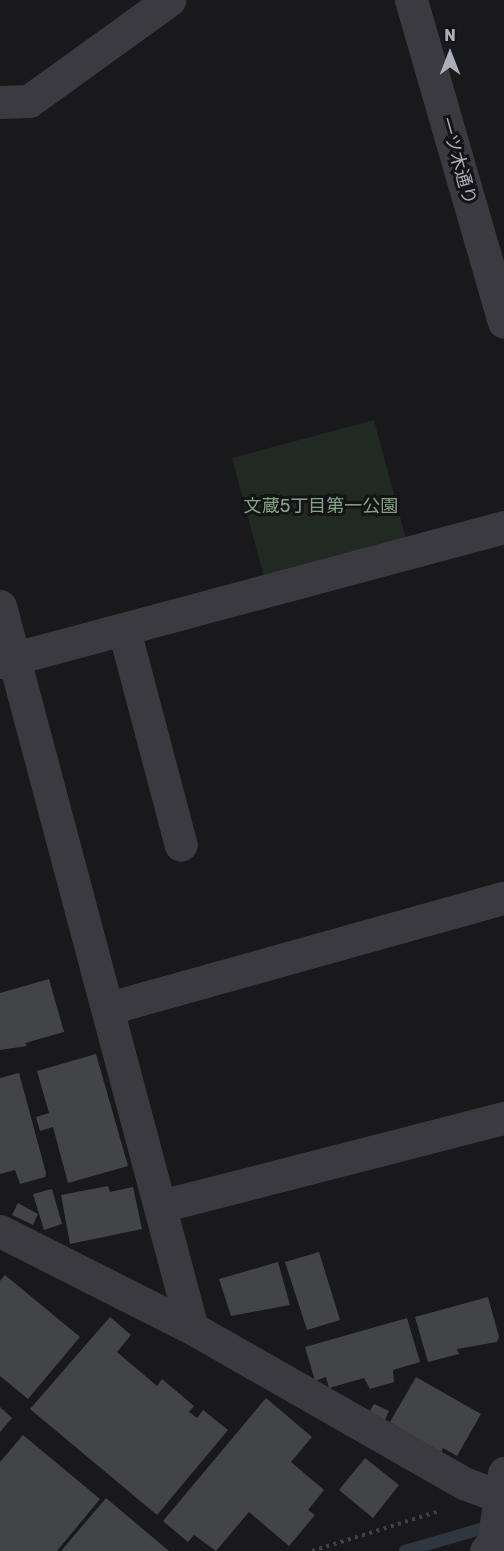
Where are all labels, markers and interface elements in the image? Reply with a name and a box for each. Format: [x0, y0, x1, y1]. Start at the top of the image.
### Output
north arrow [420, 24, 480, 84]
text: N [444, 26, 456, 45]
street label: 一ツ木通り [435, 115, 481, 207]
park label: 文蔵5丁目第一公園 [244, 495, 398, 517]

